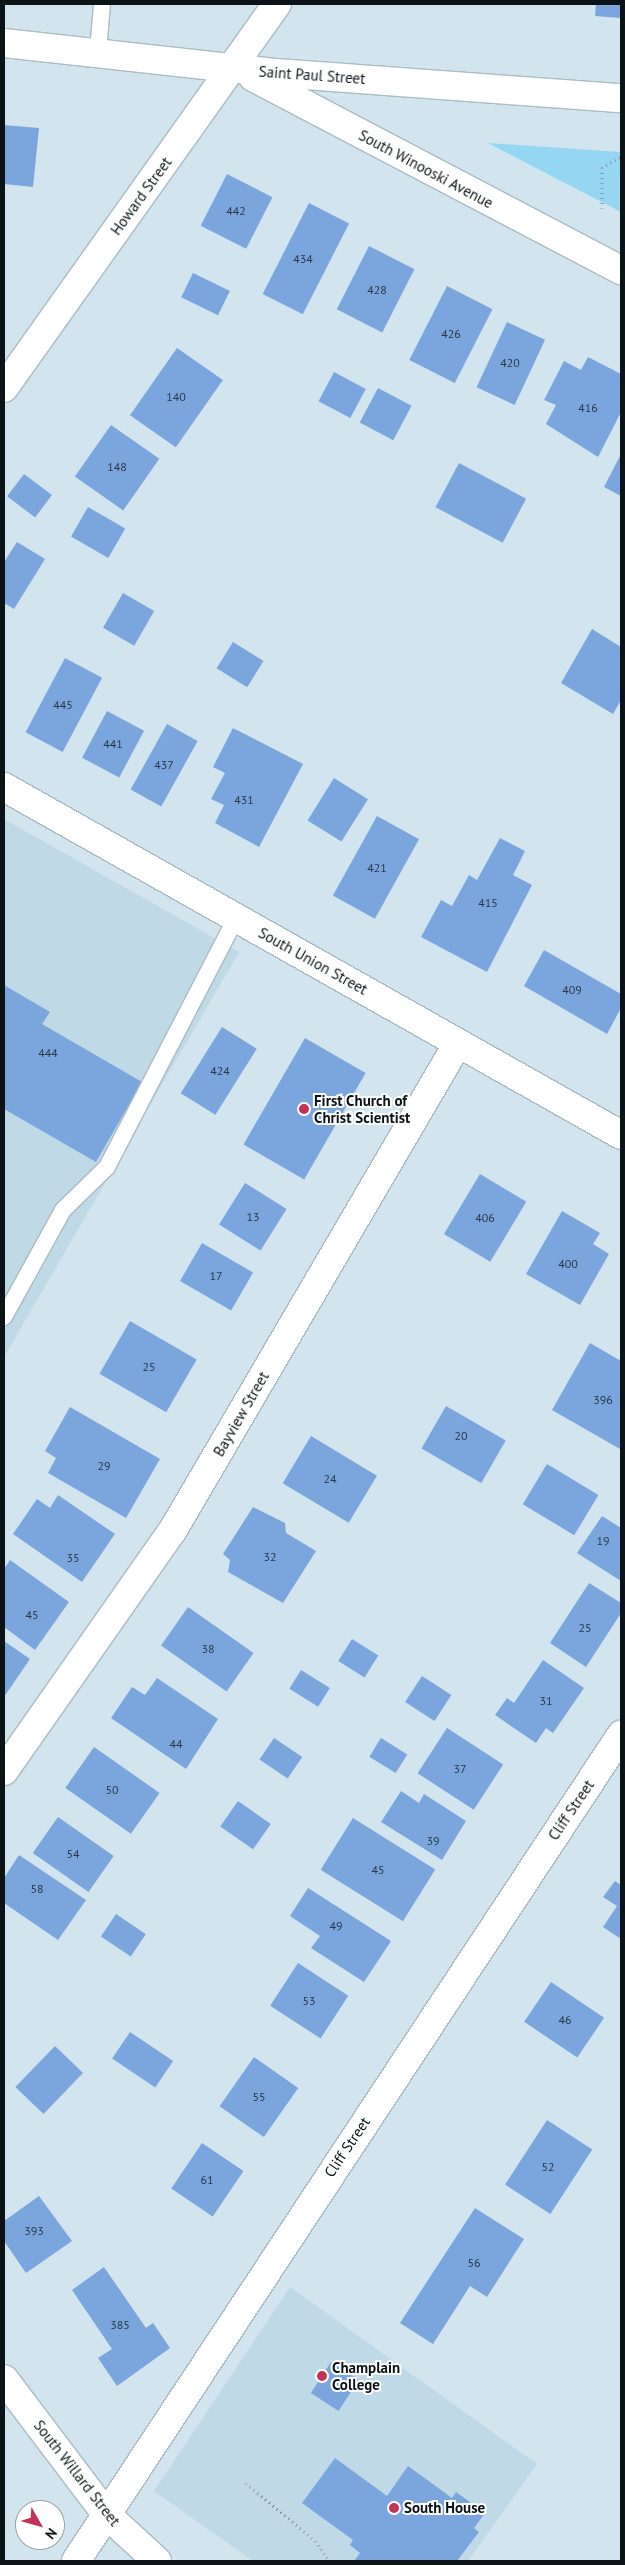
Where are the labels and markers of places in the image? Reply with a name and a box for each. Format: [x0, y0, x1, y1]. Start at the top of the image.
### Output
place label: First Church of Christ Scientist [314, 1091, 410, 1126]
marker: First Church of Christ Scientist [298, 1103, 310, 1115]
place label: Champlain College [332, 2358, 400, 2393]
marker: Champlain College [316, 2370, 328, 2382]
place label: South House [404, 2499, 485, 2517]
marker: South House [388, 2502, 400, 2514]

